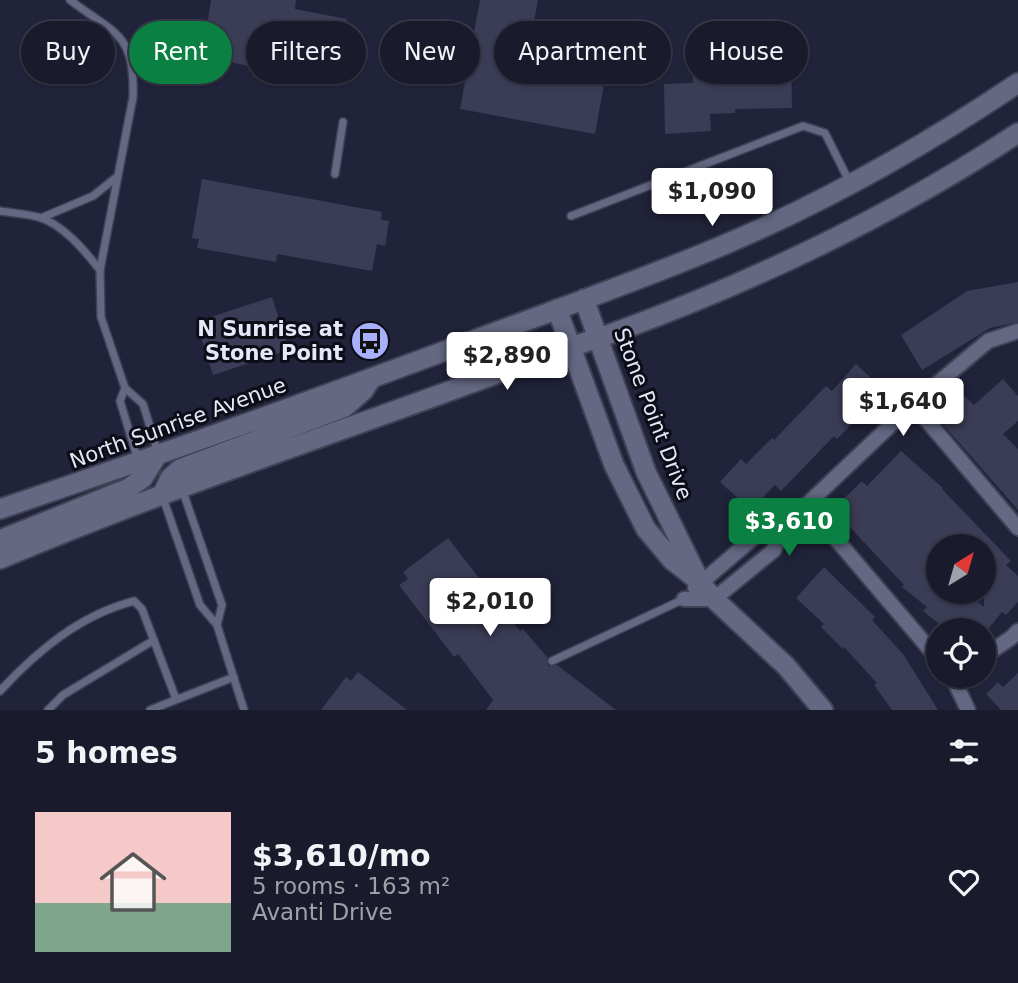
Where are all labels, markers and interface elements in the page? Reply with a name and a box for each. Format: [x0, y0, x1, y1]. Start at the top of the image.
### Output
chip: Buy [21, 21, 115, 84]
chip: Rent [129, 21, 232, 84]
chip: Filters [246, 21, 366, 84]
chip: New [380, 21, 480, 84]
chip: Apartment [494, 21, 671, 84]
chip: House [685, 21, 808, 84]
pin: $1,090 [655, 168, 769, 228]
text: $1,090 [668, 178, 756, 204]
place label: N Sunrise at Stone Point [197, 317, 343, 365]
bus stop icon: N Sunrise at Stone Point [349, 320, 391, 362]
street label: Stone Point Drive [609, 325, 697, 503]
pin: $2,890 [450, 332, 564, 392]
text: $2,890 [463, 342, 551, 368]
street label: North Sunrise Avenue [67, 373, 289, 473]
pin: $1,640 [846, 378, 960, 438]
text: $1,640 [859, 388, 947, 414]
pin: $3,610 [732, 498, 846, 558]
text: $3,610 [745, 508, 833, 534]
north arrow [926, 534, 996, 604]
map controls [926, 534, 996, 688]
pin: $2,010 [433, 578, 547, 638]
text: $2,010 [446, 588, 534, 614]
button: locate [926, 618, 996, 688]
icon: filters [945, 733, 983, 771]
text: 5 homes [35, 735, 178, 770]
text: $3,610/mo [252, 838, 431, 873]
icon: home [91, 840, 175, 924]
icon: heart [945, 863, 983, 901]
text: 5 rooms · 163 m² [252, 873, 450, 899]
text: Avanti Drive [252, 899, 393, 925]

